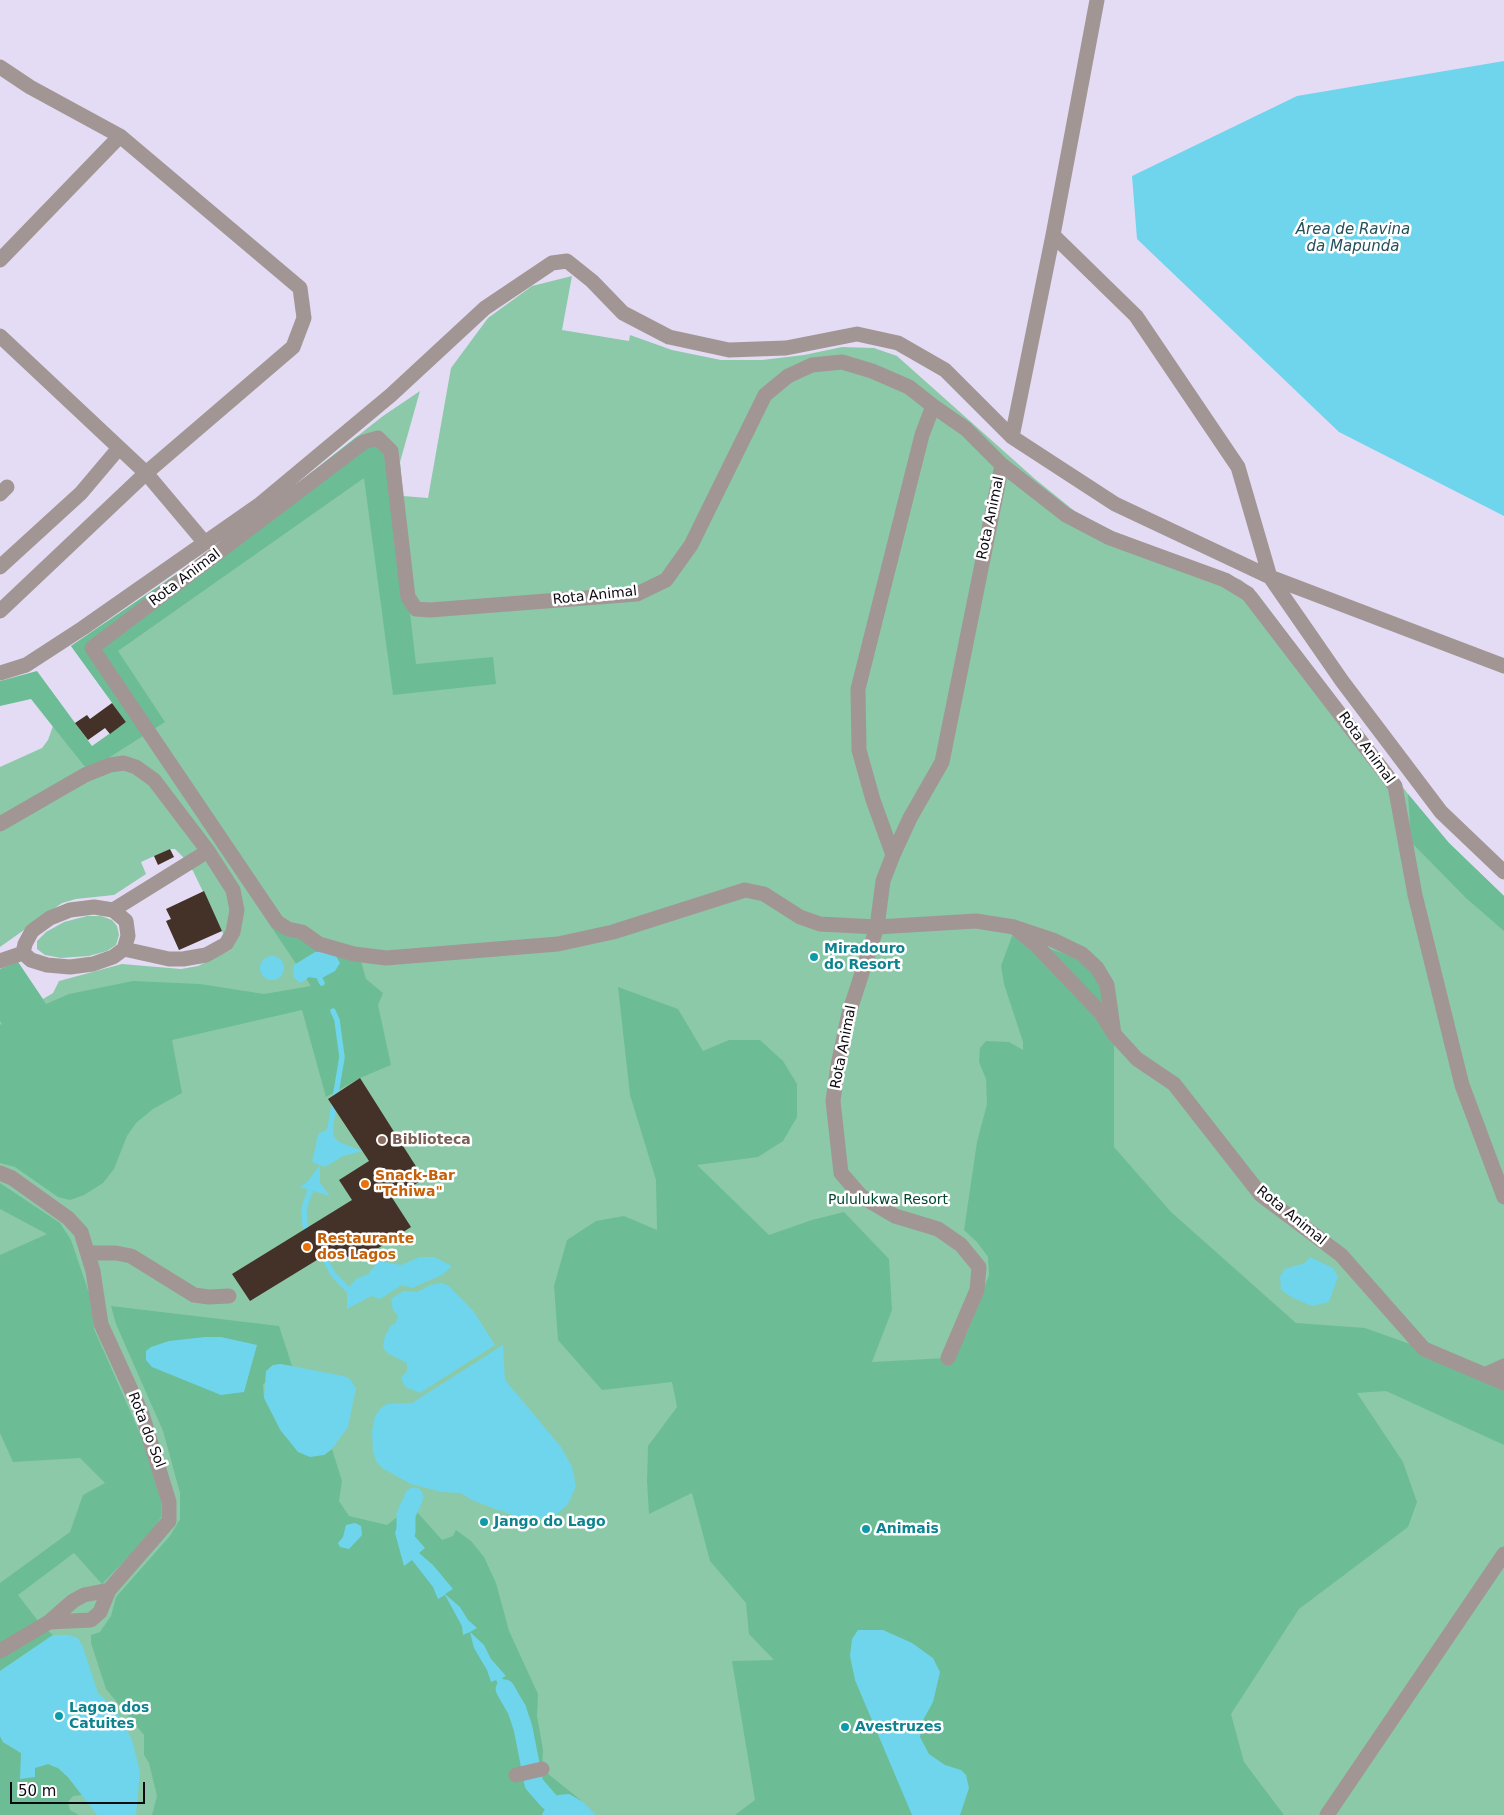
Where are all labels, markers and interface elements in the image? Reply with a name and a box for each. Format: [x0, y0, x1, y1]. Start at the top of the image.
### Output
water label: Área de Ravina da Mapunda [1296, 221, 1410, 256]
street label: Rota Animal [974, 475, 1008, 561]
street label: Rota Animal [146, 546, 224, 610]
street label: Rota Animal [552, 583, 638, 609]
street label: Rota Animal [1334, 709, 1398, 787]
place label: Miradouro do Resort [824, 941, 905, 974]
marker: Miradouro do Resort [808, 951, 820, 963]
street label: Rota Animal [828, 1004, 860, 1090]
place label: Biblioteca [392, 1132, 471, 1148]
marker: Biblioteca [376, 1134, 388, 1146]
place label: Snack-Bar "Tchiwa" [375, 1168, 455, 1200]
marker: Snack-Bar "Tchiwa" [359, 1178, 371, 1190]
street label: Rota Animal [1253, 1183, 1329, 1249]
park label: Pululukwa Resort [828, 1192, 948, 1208]
place label: Restaurante dos Lagos [317, 1231, 414, 1264]
marker: Restaurante dos Lagos [301, 1241, 313, 1253]
street label: Rota do Sol [124, 1390, 168, 1470]
place label: Jango do Lago [494, 1514, 606, 1530]
marker: Jango do Lago [478, 1516, 490, 1528]
place label: Animais [876, 1521, 939, 1537]
marker: Animais [860, 1523, 872, 1535]
place label: Lagoa dos Catuites [69, 1700, 149, 1732]
marker: Lagoa dos Catuites [53, 1710, 65, 1722]
place label: Avestruzes [855, 1719, 942, 1735]
marker: Avestruzes [839, 1721, 851, 1733]
scale bar [12, 1772, 148, 1804]
text: 50 m [18, 1782, 56, 1800]

